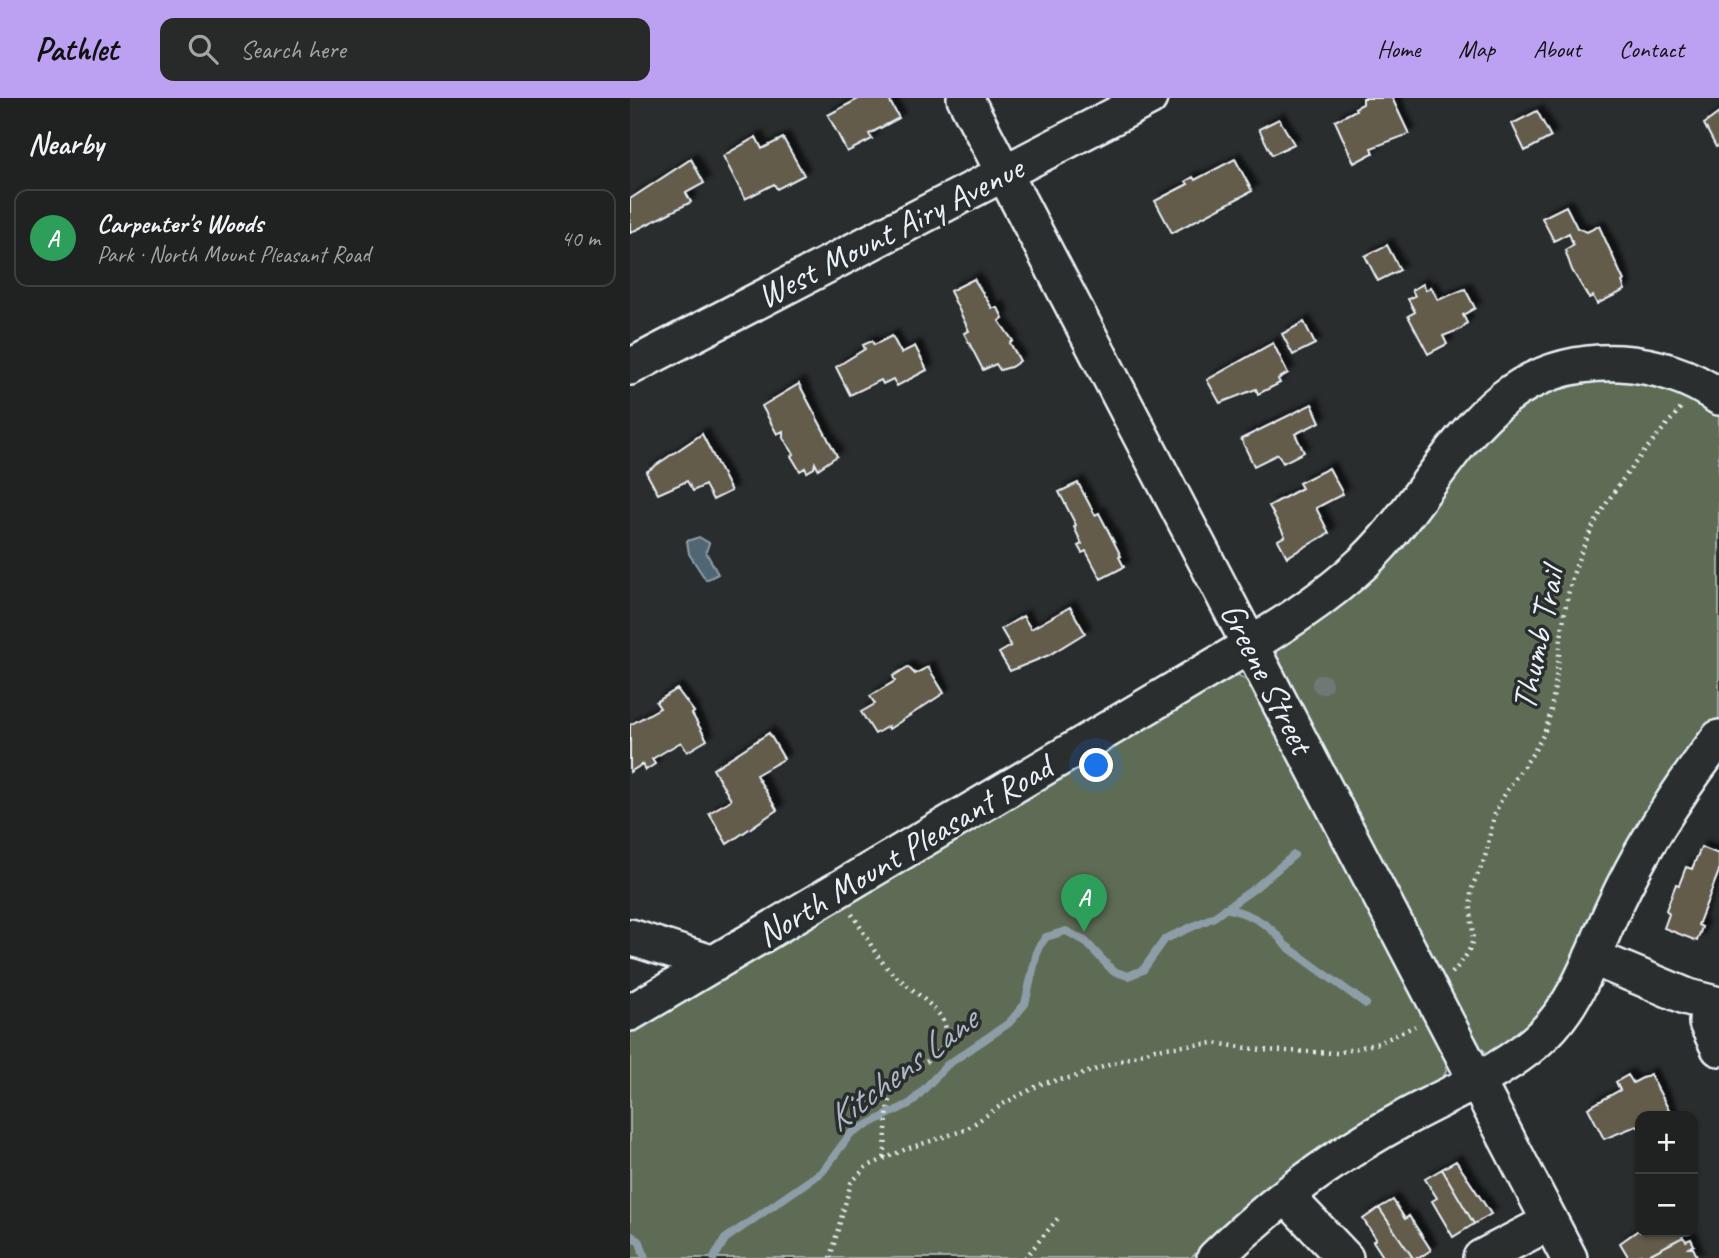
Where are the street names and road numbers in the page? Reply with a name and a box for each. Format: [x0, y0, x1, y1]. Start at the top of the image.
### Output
street label: West Mount Airy Avenue [749, 144, 1033, 319]
street label: Thumb Trail [1501, 558, 1576, 714]
street label: Greene Street [1210, 595, 1326, 764]
street label: North Mount Pleasant Road [748, 742, 1064, 957]

